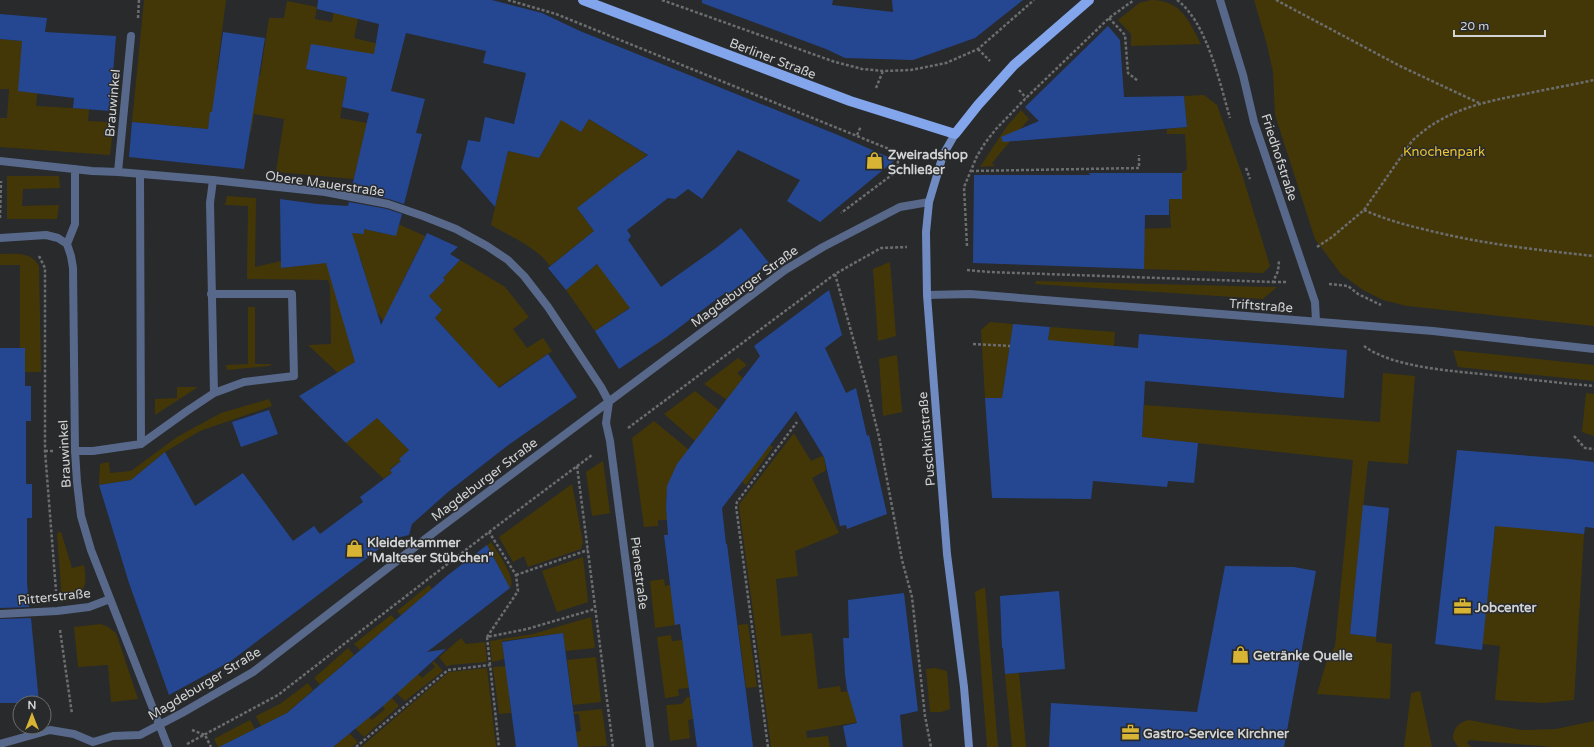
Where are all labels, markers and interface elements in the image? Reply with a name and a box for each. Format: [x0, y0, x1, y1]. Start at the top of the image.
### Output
scale bar [1454, 12, 1545, 38]
text: 20 m [1460, 19, 1489, 33]
street label: Berliner Straße [727, 35, 818, 83]
street label: Brauwinkel [102, 68, 124, 138]
street label: Friedhofstraße [1257, 112, 1301, 203]
park label: Knochenpark [1403, 144, 1485, 160]
place label: Zweiradshop Schließer [888, 147, 968, 178]
shop icon: Zweiradshop Schließer [865, 151, 885, 171]
street label: Obere Mauerstraße [264, 168, 386, 200]
street label: Magdeburger Straße [688, 243, 801, 331]
street label: Triftstraße [1229, 296, 1293, 316]
street label: Puschkinstraße [915, 391, 939, 487]
street label: Brauwinkel [55, 420, 75, 488]
street label: Magdeburger Straße [428, 435, 541, 525]
place label: Kleiderkammer "Malteser Stübchen" [367, 535, 494, 566]
street label: Pienestraße [627, 536, 651, 610]
shop icon: Kleiderkammer "Malteser Stübchen" [344, 539, 364, 559]
street label: Ritterstraße [17, 585, 91, 609]
office icon: Jobcenter [1452, 597, 1472, 617]
place label: Jobcenter [1474, 600, 1537, 616]
street label: Magdeburger Straße [145, 644, 264, 724]
shop icon: Getränke Quelle [1230, 645, 1250, 665]
place label: Getränke Quelle [1253, 648, 1353, 664]
north arrow [12, 695, 52, 735]
text: N [28, 699, 36, 712]
office icon: Gastro-Service Kirchner [1120, 723, 1140, 743]
place label: Gastro-Service Kirchner [1143, 726, 1290, 742]

